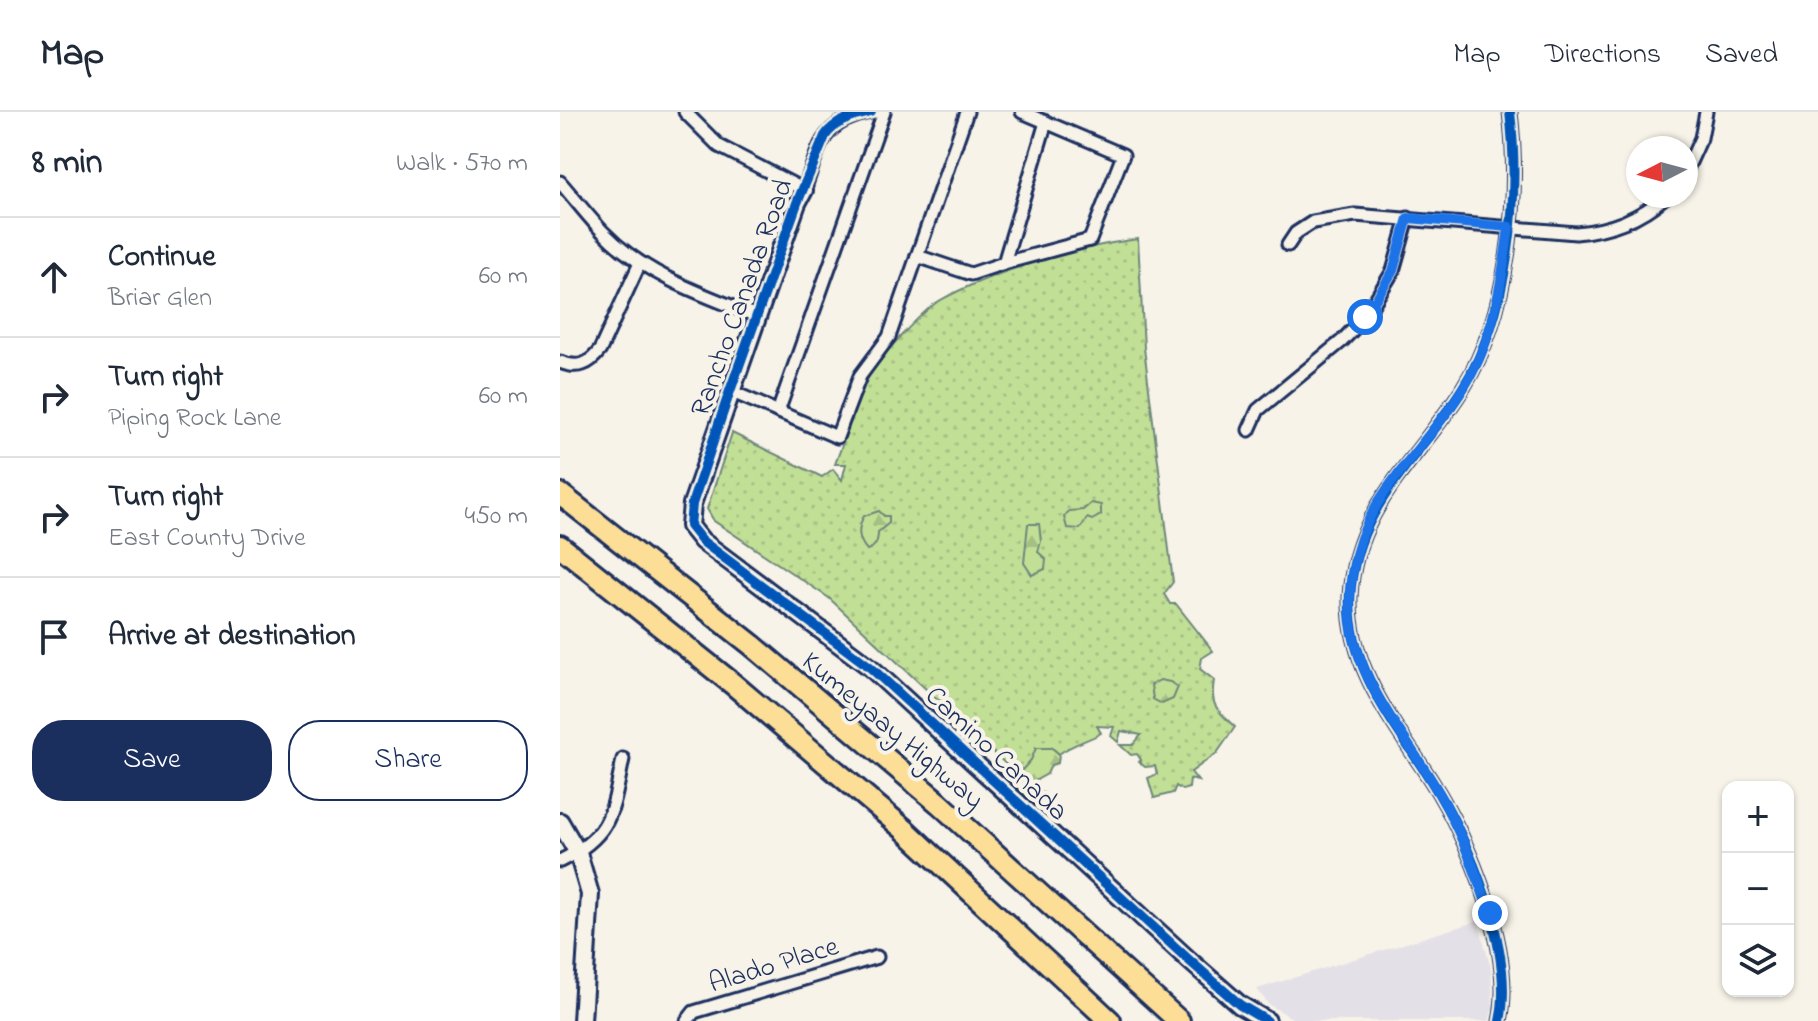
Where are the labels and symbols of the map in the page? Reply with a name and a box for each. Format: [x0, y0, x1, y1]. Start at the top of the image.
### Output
north arrow [1626, 136, 1698, 208]
street label: Rancho Canada Road [681, 174, 805, 423]
route start [1347, 299, 1383, 335]
street label: Kumeyaay Highway [792, 643, 992, 820]
street label: Camino Canada [915, 677, 1076, 832]
route end [1472, 895, 1508, 931]
street label: Alado Place [704, 927, 844, 1005]

